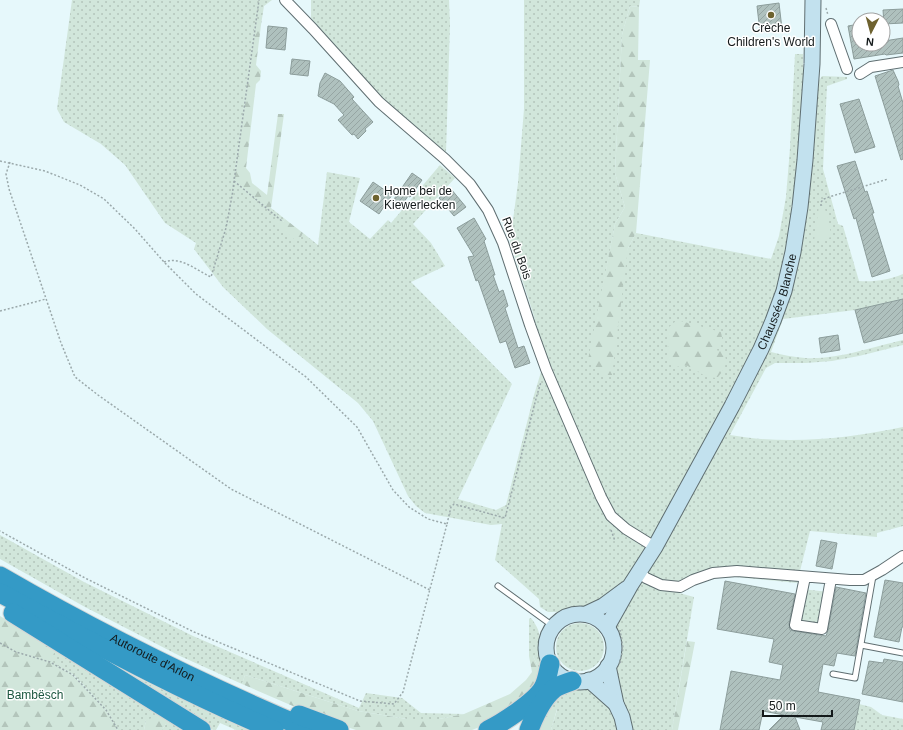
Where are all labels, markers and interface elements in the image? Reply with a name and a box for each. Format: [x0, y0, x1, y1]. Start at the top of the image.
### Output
marker: Crèche Children's World [766, 10, 776, 20]
north arrow [851, 12, 891, 52]
place label: Crèche Children's World [727, 21, 815, 49]
text: N [865, 36, 875, 48]
place label: Home bei de Kiewerlecken [384, 184, 455, 212]
marker: Home bei de Kiewerlecken [371, 193, 381, 203]
street label: Rue du Bois [499, 215, 535, 281]
street label: Chaussée Blanche [754, 252, 799, 352]
street label: Autoroute d'Arlon [108, 631, 197, 684]
park label: Bambësch [7, 688, 63, 702]
scale bar [763, 692, 832, 718]
text: 50 m [769, 699, 796, 713]

